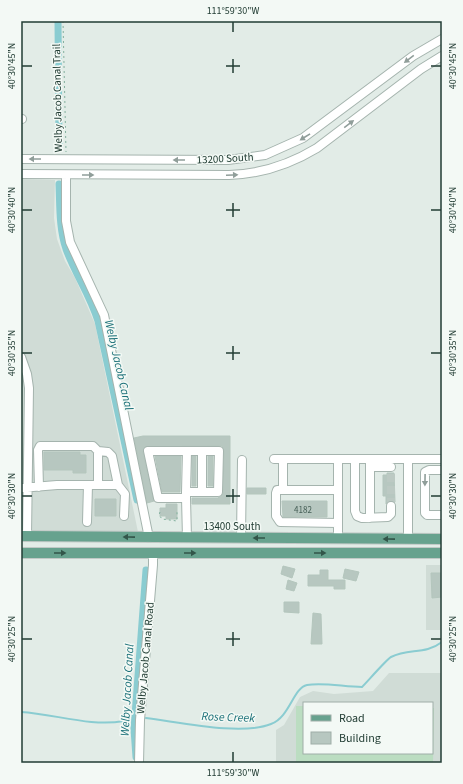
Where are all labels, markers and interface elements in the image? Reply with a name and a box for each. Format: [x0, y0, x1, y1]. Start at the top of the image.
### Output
text: 111°59'30"W [207, 4, 259, 18]
text: 40°30'45"N [5, 43, 19, 89]
street label: Welby Jacob Canal Trail [49, 43, 66, 152]
text: 40°30'45"N [446, 43, 460, 89]
one-way arrow [403, 55, 414, 63]
one-way arrow [343, 120, 354, 129]
one-way arrow [300, 133, 310, 141]
street label: 13200 South [196, 150, 254, 167]
one-way arrow [28, 156, 41, 162]
one-way arrow [172, 157, 185, 163]
one-way arrow [82, 172, 95, 178]
one-way arrow [226, 172, 239, 178]
text: 40°30'40"N [5, 187, 19, 233]
text: 40°30'40"N [446, 187, 460, 233]
water label: Welby Jacob Canal [100, 318, 137, 412]
text: 40°30'35"N [5, 330, 19, 376]
text: 40°30'35"N [446, 330, 460, 376]
text: 40°30'30"N [5, 473, 19, 519]
text: 40°30'30"N [446, 473, 460, 519]
one-way arrow [421, 474, 428, 486]
house number: 4182 [294, 504, 312, 517]
street label: 13400 South [203, 519, 261, 534]
one-way arrow [122, 534, 135, 540]
one-way arrow [252, 535, 265, 541]
one-way arrow [382, 536, 395, 542]
one-way arrow [54, 550, 67, 556]
one-way arrow [184, 550, 197, 556]
one-way arrow [314, 550, 327, 556]
street label: Welby Jacob Canal Road [133, 602, 158, 715]
text: 40°30'25"N [5, 616, 19, 662]
text: 40°30'25"N [446, 616, 460, 662]
water label: Welby Jacob Canal [117, 643, 138, 737]
legend [303, 702, 433, 754]
water label: Rose Creek [201, 708, 255, 727]
text: Road [339, 710, 365, 727]
text: Building [339, 730, 381, 747]
text: 111°59'30"W [207, 766, 259, 780]

